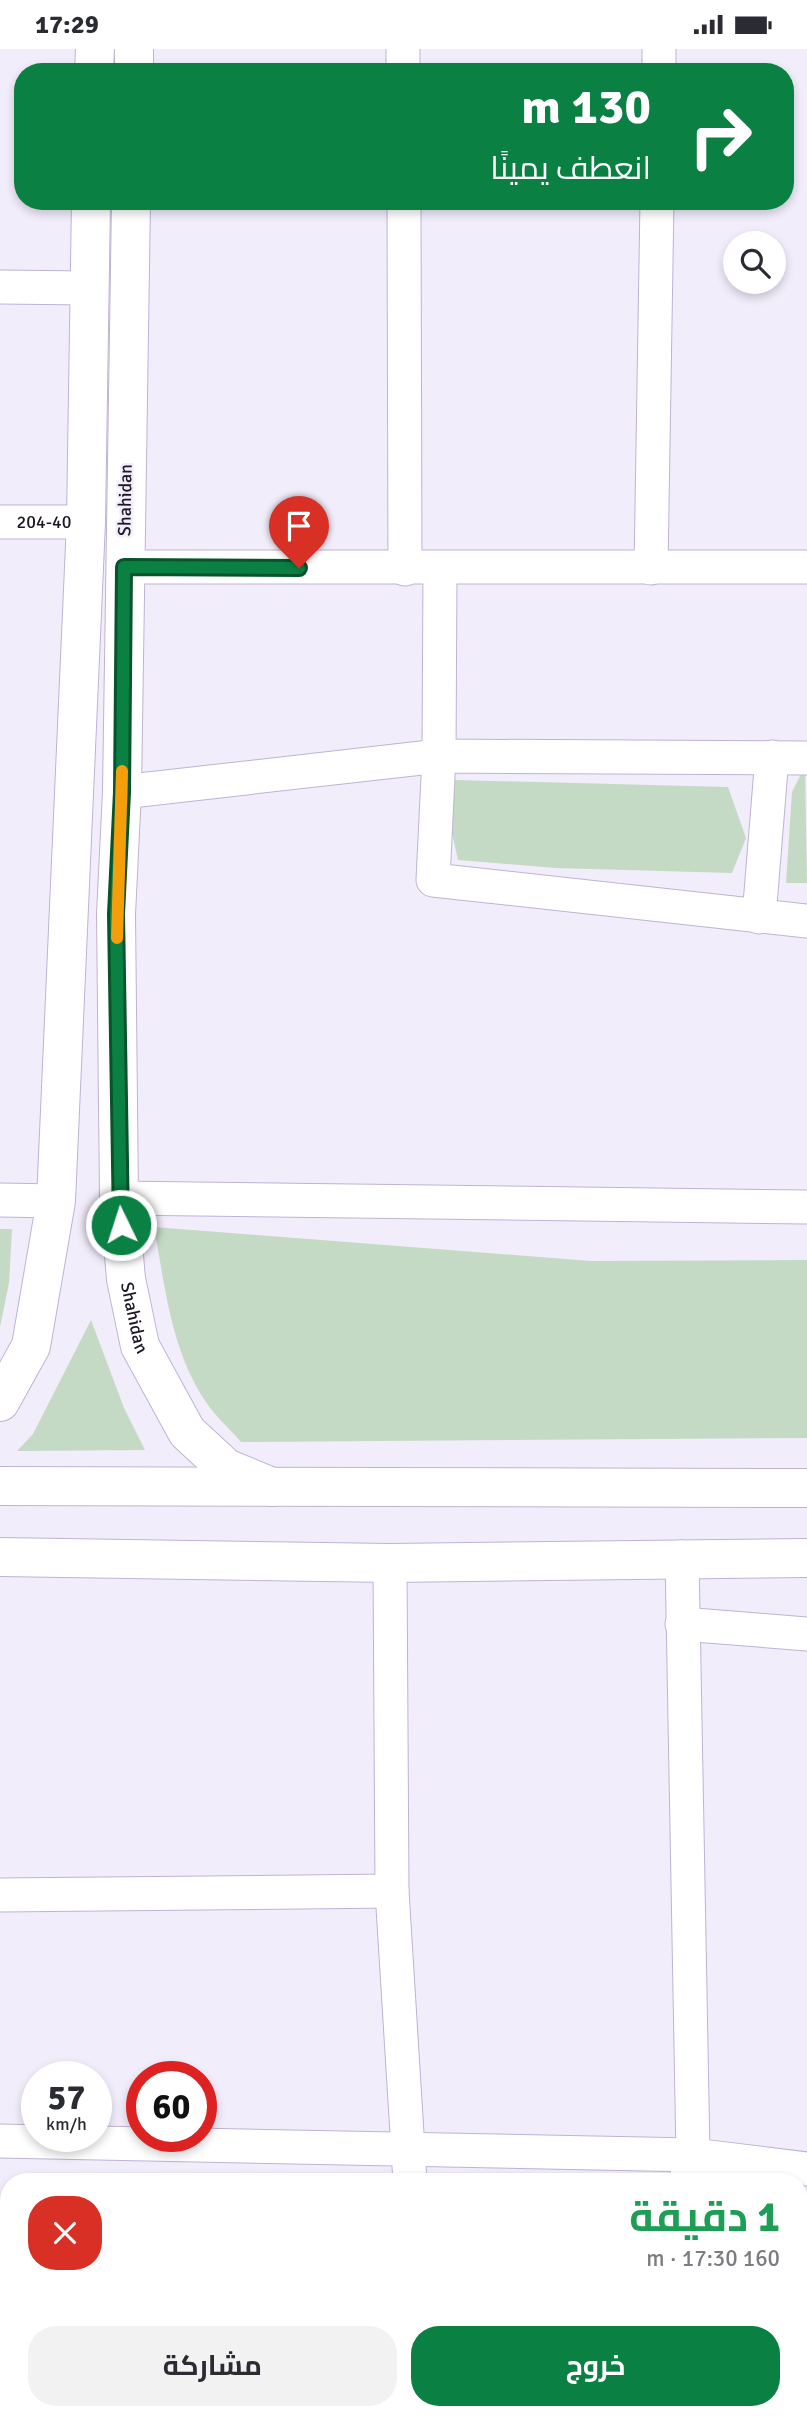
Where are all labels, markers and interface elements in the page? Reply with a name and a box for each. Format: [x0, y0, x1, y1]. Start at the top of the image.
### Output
text: 17:29 [35, 9, 99, 41]
text: 130 m [521, 77, 651, 137]
icon: right [675, 91, 766, 182]
text: انعطف يمينًا [490, 149, 651, 188]
map controls [723, 231, 786, 294]
button: search [723, 231, 786, 294]
street label: Shahidan [113, 464, 137, 536]
pin [269, 496, 329, 568]
icon: arrive [280, 507, 318, 545]
street label: 204-40 [17, 511, 71, 533]
position arrow [84, 1188, 158, 1262]
street label: Shahidan [116, 1280, 153, 1358]
speed limit sign: 60 [126, 2061, 217, 2152]
text: 57 [48, 2076, 85, 2119]
text: km/h [46, 2113, 87, 2135]
text: 1 دقيقة [629, 2192, 780, 2243]
button: close [28, 2196, 102, 2270]
text: 160 m · 17:30 [646, 2244, 780, 2273]
button: مشاركة [28, 2326, 397, 2406]
button: خروج [411, 2326, 780, 2406]

